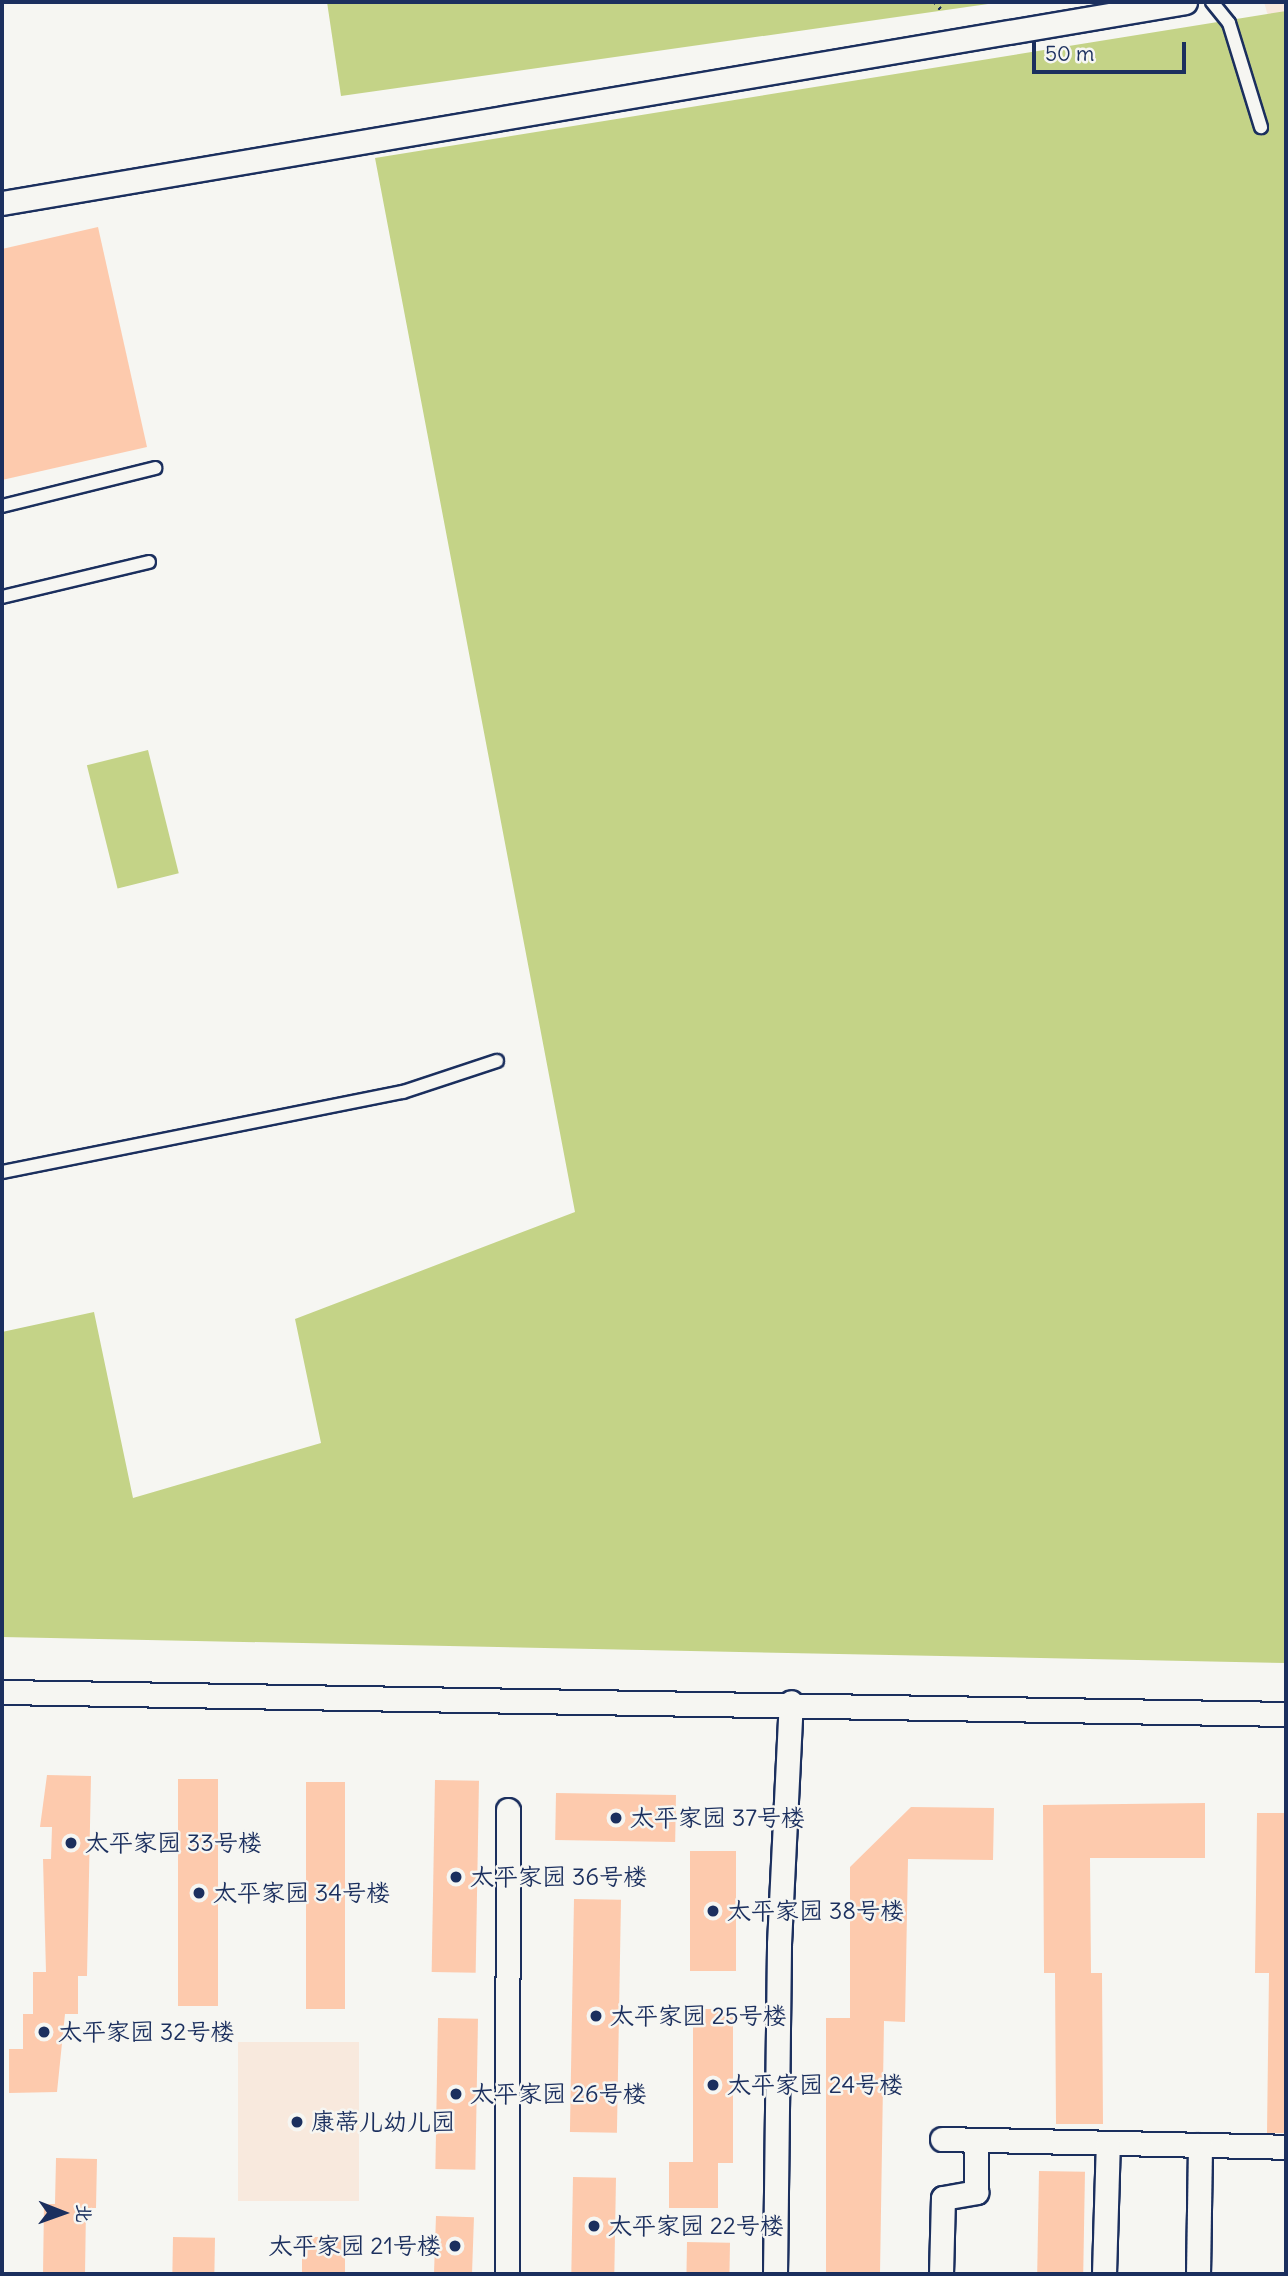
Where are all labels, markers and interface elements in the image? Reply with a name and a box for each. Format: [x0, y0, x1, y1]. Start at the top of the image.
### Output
scale bar [1036, 28, 1190, 72]
text: 50 m [1045, 40, 1094, 67]
place label: 太平家园 37号楼 [630, 1804, 805, 1832]
marker: 太平家园 37号楼 [608, 1810, 624, 1826]
place label: 太平家园 33号楼 [85, 1829, 262, 1857]
marker: 太平家园 33号楼 [63, 1835, 79, 1851]
place label: 太平家园 36号楼 [470, 1863, 647, 1891]
marker: 太平家园 36号楼 [448, 1869, 464, 1885]
place label: 太平家园 34号楼 [213, 1879, 390, 1907]
marker: 太平家园 34号楼 [191, 1885, 207, 1901]
place label: 太平家园 38号楼 [727, 1897, 904, 1925]
marker: 太平家园 38号楼 [705, 1903, 721, 1919]
place label: 太平家园 25号楼 [610, 2002, 787, 2030]
marker: 太平家园 25号楼 [588, 2008, 604, 2024]
place label: 太平家园 32号楼 [58, 2018, 234, 2046]
marker: 太平家园 32号楼 [36, 2024, 52, 2040]
place label: 太平家园 24号楼 [727, 2071, 903, 2099]
marker: 太平家园 24号楼 [705, 2077, 721, 2093]
place label: 太平家园 26号楼 [470, 2080, 647, 2108]
marker: 太平家园 26号楼 [448, 2086, 464, 2102]
place label: 康蒂儿幼儿园 [311, 2108, 455, 2136]
marker: 康蒂儿幼儿园 [289, 2114, 305, 2130]
north arrow [28, 2178, 98, 2248]
text: 北 [72, 2204, 96, 2223]
place label: 太平家园 22号楼 [608, 2212, 784, 2240]
marker: 太平家园 22号楼 [586, 2218, 602, 2234]
place label: 太平家园 21号楼 [269, 2232, 441, 2260]
marker: 太平家园 21号楼 [447, 2238, 463, 2254]

